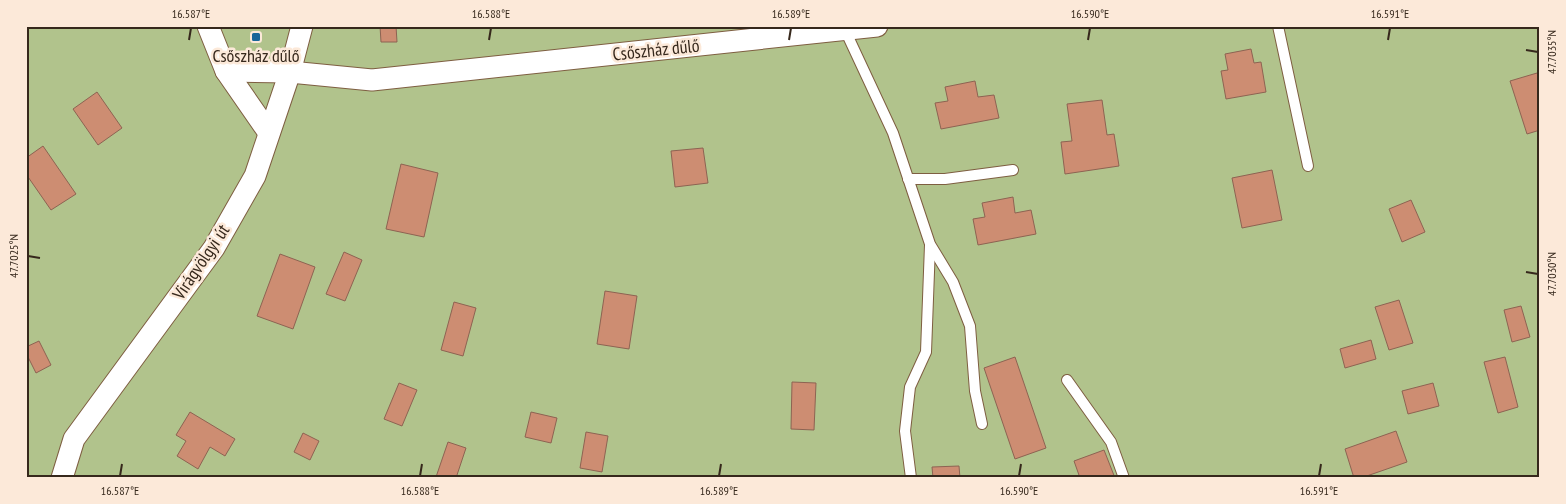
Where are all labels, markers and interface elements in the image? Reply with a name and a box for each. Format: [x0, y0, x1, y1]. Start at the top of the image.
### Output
text: 16.587°E [172, 6, 210, 21]
text: 16.588°E [472, 6, 510, 21]
text: 16.589°E [772, 6, 810, 21]
text: 16.590°E [1071, 6, 1109, 21]
text: 16.591°E [1371, 6, 1409, 21]
text: 47.7035°N [1544, 30, 1559, 74]
marker: Csőszház dűlő [250, 31, 262, 43]
street label: Csőszház dűlő [611, 33, 701, 65]
place label: Csőszház dűlő [213, 44, 300, 67]
street label: Virágvölgyi út [166, 220, 234, 305]
text: 47.7025°N [6, 234, 21, 278]
text: 47.7030°N [1544, 252, 1559, 296]
text: 16.587°E [101, 483, 139, 498]
text: 16.588°E [401, 483, 439, 498]
text: 16.589°E [700, 483, 738, 498]
text: 16.590°E [1000, 483, 1038, 498]
text: 16.591°E [1300, 483, 1338, 498]

